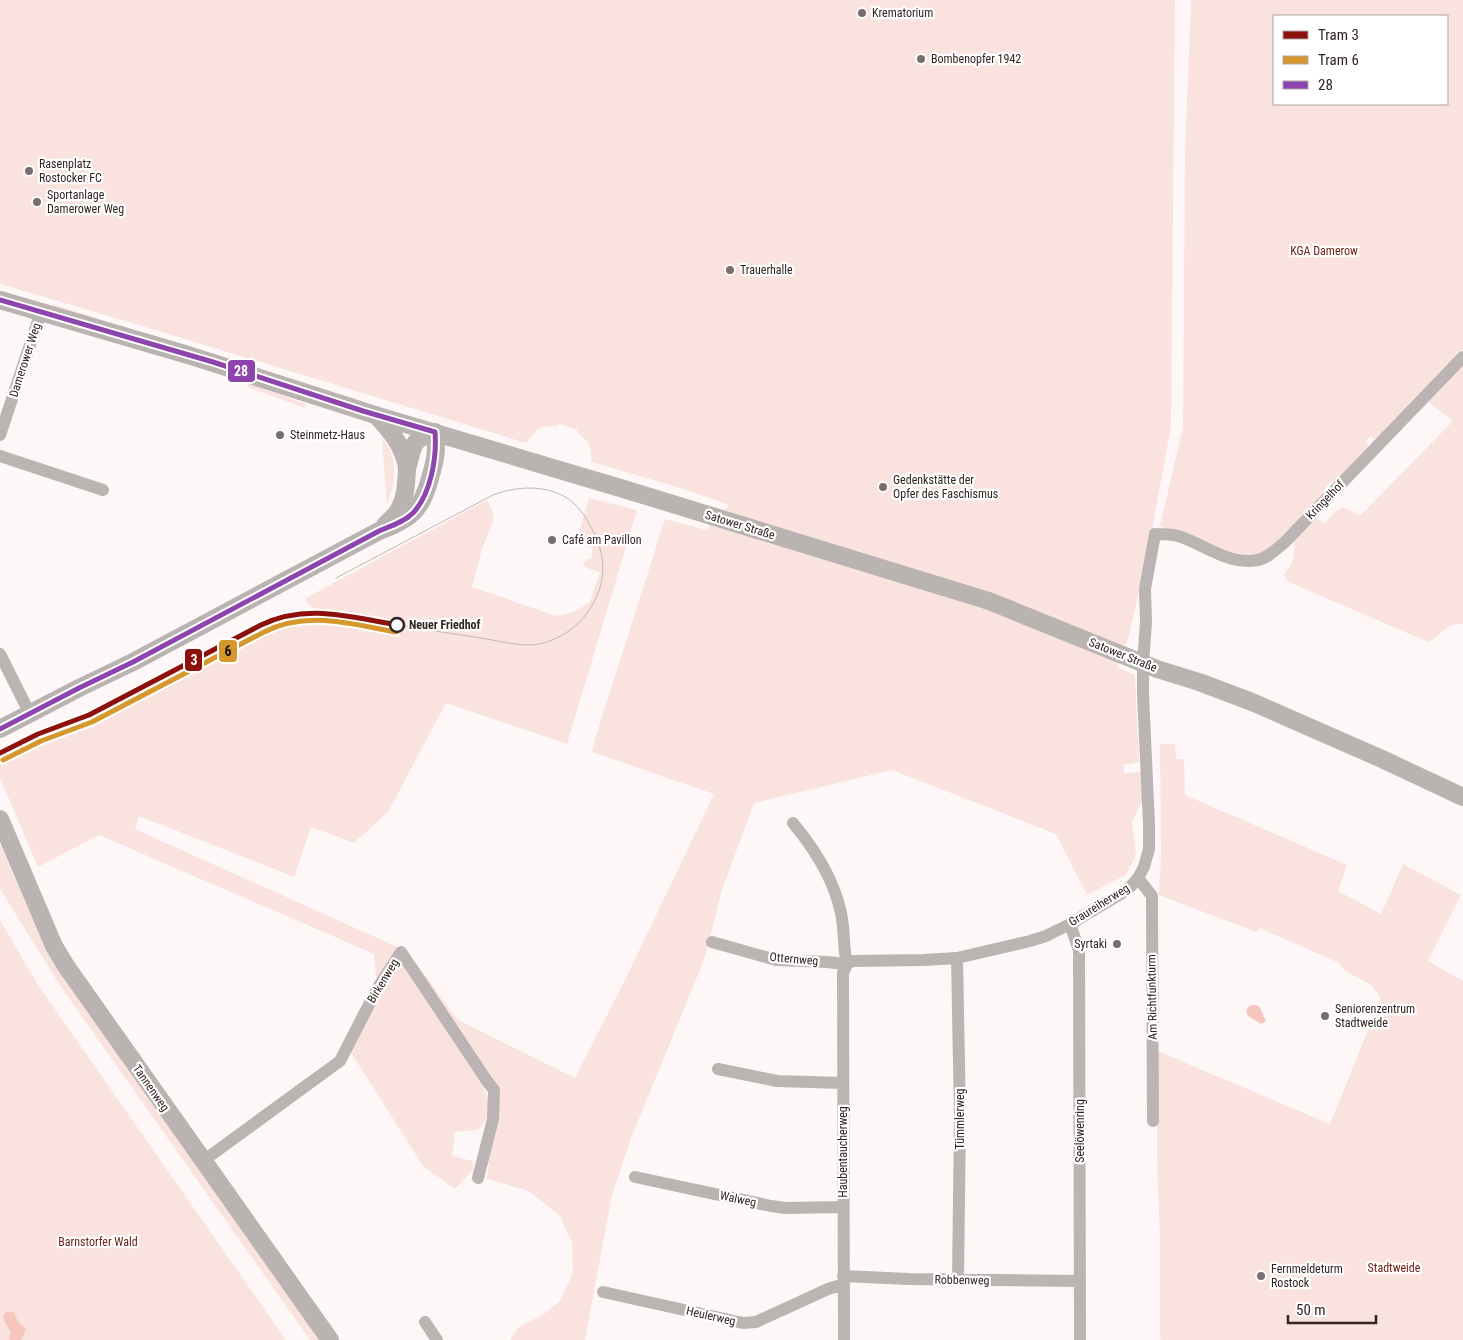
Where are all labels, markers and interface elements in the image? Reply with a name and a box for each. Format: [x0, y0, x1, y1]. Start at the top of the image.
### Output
place label: Krematorium [872, 6, 933, 20]
marker: Krematorium [856, 7, 868, 19]
legend [1273, 15, 1448, 105]
text: Tram 3 [1318, 26, 1359, 44]
text: Tram 6 [1318, 51, 1359, 69]
place label: Bombenopfer 1942 [931, 52, 1021, 66]
marker: Bombenopfer 1942 [915, 53, 927, 65]
text: 28 [1318, 76, 1333, 94]
place label: Rasenplatz Rostocker FC [39, 157, 102, 185]
marker: Rasenplatz Rostocker FC [23, 165, 35, 177]
place label: Sportanlage Damerower Weg [47, 188, 124, 216]
marker: Sportanlage Damerower Weg [31, 196, 43, 208]
park label: KGA Damerow [1290, 244, 1358, 258]
place label: Trauerhalle [740, 263, 793, 277]
marker: Trauerhalle [724, 264, 736, 276]
street label: Damerower Weg [6, 321, 44, 399]
line badge: 28 [227, 359, 256, 383]
text: 28 [234, 363, 248, 379]
place label: Steinmetz-Haus [290, 428, 365, 442]
marker: Steinmetz-Haus [274, 429, 286, 441]
place label: Gedenkstätte der Opfer des Faschismus [893, 473, 998, 501]
street label: Kringelhof [1303, 477, 1347, 522]
marker: Gedenkstätte der Opfer des Faschismus [877, 481, 889, 493]
street label: Satower Straße [703, 508, 777, 542]
place label: Café am Pavillon [562, 533, 642, 547]
marker: Café am Pavillon [546, 534, 558, 546]
marker: Neuer Friedhof [389, 617, 405, 633]
place label: Neuer Friedhof [409, 618, 481, 632]
street label: Satower Straße [1087, 635, 1159, 675]
line badge: 6 [218, 639, 238, 663]
text: 6 [224, 643, 232, 659]
line badge: 3 [184, 648, 203, 672]
text: 3 [190, 652, 198, 668]
street label: Graureiherweg [1066, 881, 1132, 929]
place label: Syrtaki [1074, 937, 1107, 951]
marker: Syrtaki [1111, 938, 1123, 950]
street label: Otternweg [769, 950, 819, 968]
street label: Am Richtfunkturm [1144, 954, 1160, 1040]
street label: Birkenweg [364, 956, 402, 1006]
place label: Seniorenzentrum Stadtweide [1335, 1002, 1415, 1030]
marker: Seniorenzentrum Stadtweide [1319, 1010, 1331, 1022]
street label: Tannenweg [130, 1062, 172, 1114]
street label: Tümmlerweg [953, 1088, 967, 1150]
street label: Seelöwenring [1073, 1099, 1087, 1163]
street label: Haubentaucherweg [836, 1106, 850, 1198]
street label: Walweg [719, 1188, 758, 1210]
park label: Barnstorfer Wald [58, 1235, 138, 1249]
park label: Stadtweide [1368, 1261, 1421, 1275]
place label: Fernmeldeturm Rostock [1271, 1262, 1343, 1290]
marker: Fernmeldeturm Rostock [1255, 1270, 1267, 1282]
street label: Robbenweg [934, 1273, 990, 1287]
scale bar [1288, 1292, 1376, 1324]
text: 50 m [1296, 1301, 1326, 1319]
street label: Heulerweg [685, 1304, 737, 1329]

